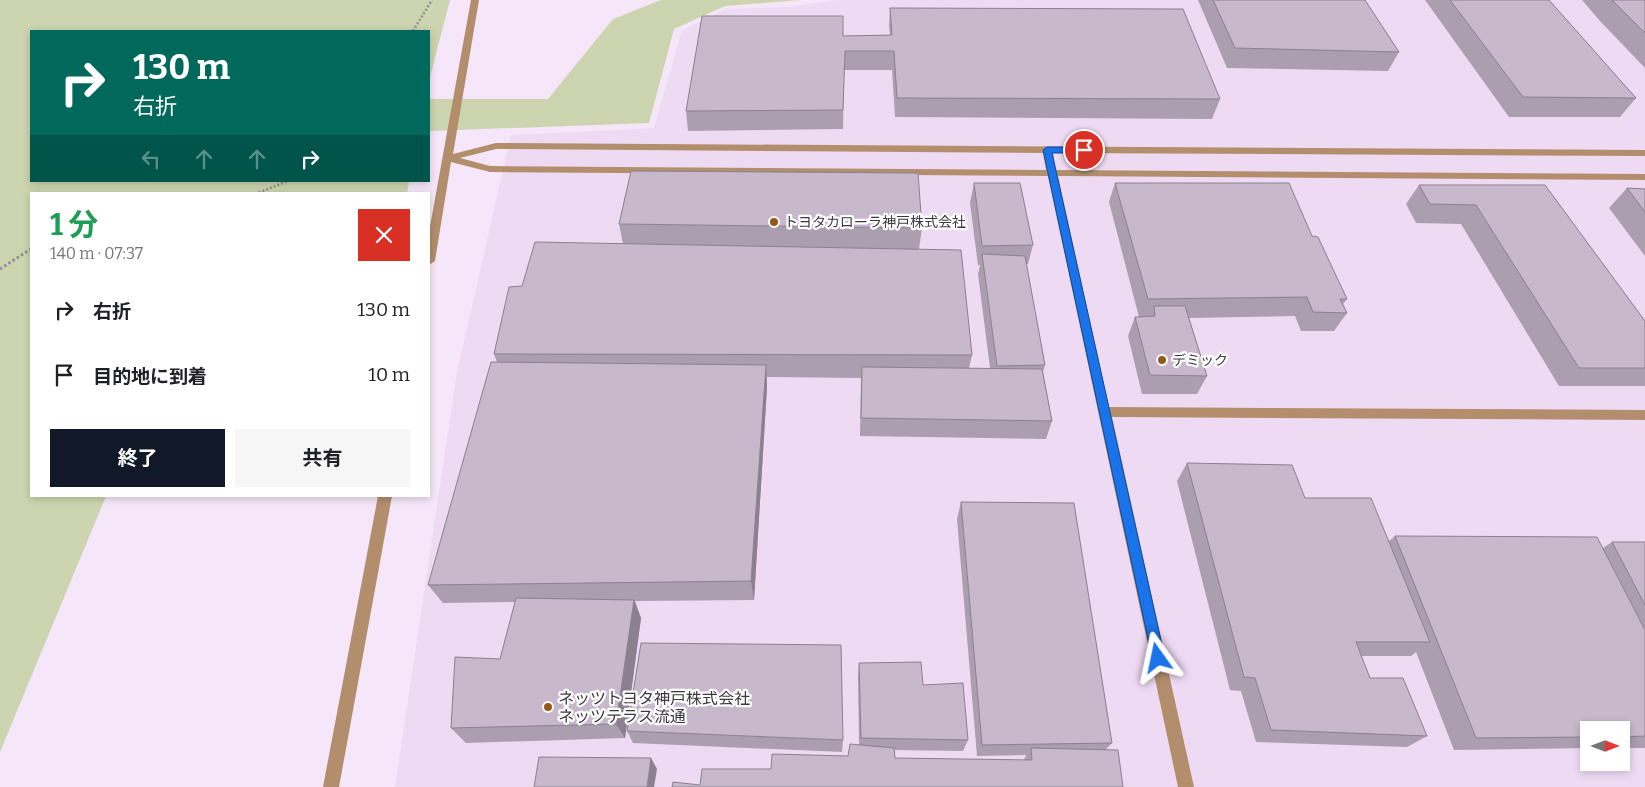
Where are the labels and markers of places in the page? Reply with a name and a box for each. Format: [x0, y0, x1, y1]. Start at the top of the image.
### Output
pin [1063, 129, 1105, 171]
place label: トヨタカローラ神戸株式会社 [784, 214, 966, 231]
marker: トヨタカローラ神戸株式会社 [768, 216, 780, 228]
place label: デミック [1172, 352, 1228, 369]
marker: デミック [1156, 354, 1168, 366]
place label: ネッツトヨタ神戸株式会社 ネッツテラス流通 [558, 689, 750, 726]
marker: ネッツトヨタ神戸株式会社 ネッツテラス流通 [542, 701, 554, 713]

